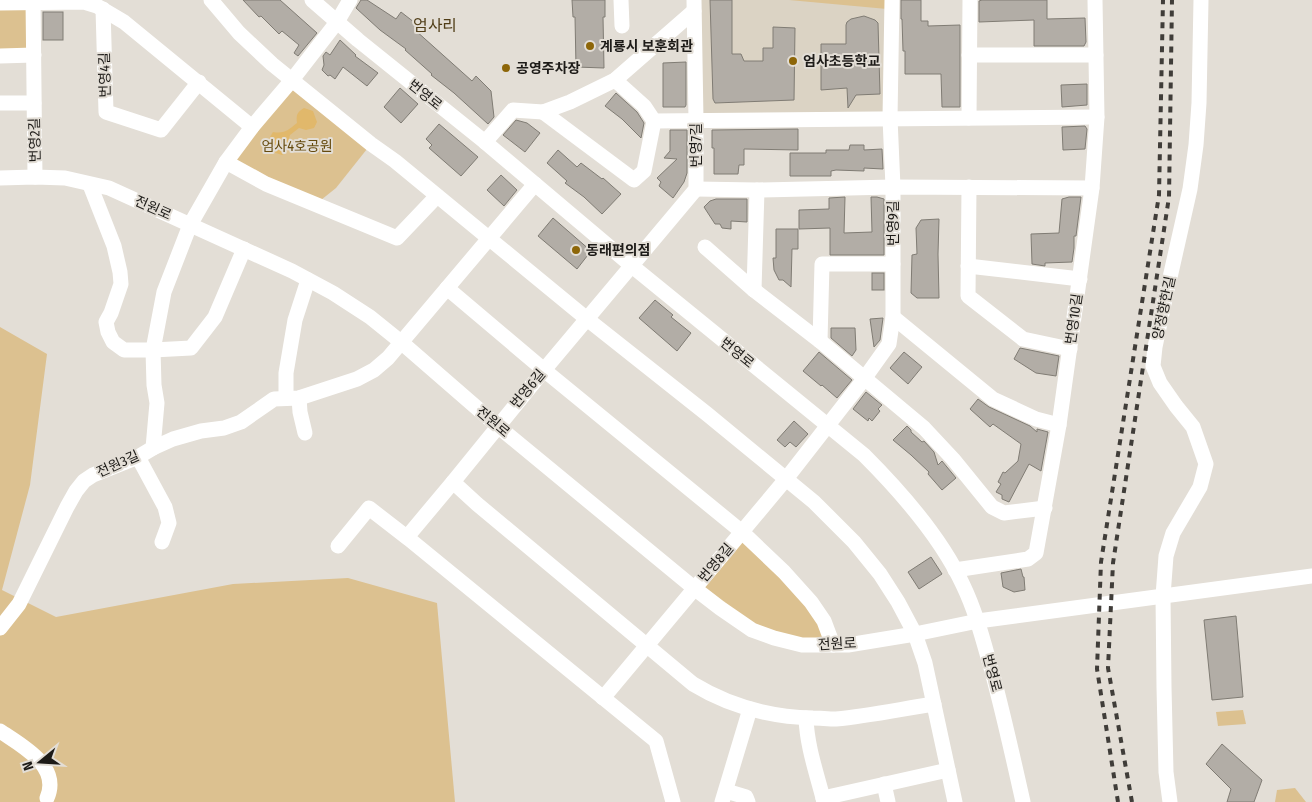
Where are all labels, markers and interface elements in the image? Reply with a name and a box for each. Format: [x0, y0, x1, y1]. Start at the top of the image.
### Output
district label: 엄사리 [413, 16, 457, 35]
place label: 계룡시 보훈회관 [600, 38, 693, 55]
marker: 계룡시 보훈회관 [584, 40, 596, 52]
street label: 번영4길 [96, 52, 114, 98]
place label: 엄사초등학교 [803, 53, 880, 70]
marker: 엄사초등학교 [787, 55, 799, 67]
place label: 공영주차장 [516, 60, 581, 77]
marker: 공영주차장 [500, 62, 512, 74]
street label: 번영로 [405, 76, 445, 114]
street label: 번영2길 [26, 117, 44, 163]
street label: 번영7길 [688, 123, 705, 167]
park label: 엄사4호공원 [261, 138, 333, 155]
street label: 전원로 [132, 192, 174, 224]
street label: 번영9길 [885, 200, 902, 246]
place label: 동래편의점 [586, 242, 650, 259]
marker: 동래편의점 [570, 244, 582, 256]
street label: 양정향한길 [1149, 275, 1179, 341]
street label: 번영10길 [1062, 292, 1086, 346]
street label: 번영로 [717, 334, 757, 372]
street label: 번영6길 [507, 366, 549, 412]
street label: 전원로 [473, 403, 513, 441]
street label: 전원3길 [94, 447, 142, 481]
street label: 번영8길 [695, 540, 737, 586]
street label: 전원로 [817, 634, 857, 653]
street label: 번영로 [979, 652, 1005, 694]
north arrow [15, 737, 65, 787]
text: N [19, 759, 37, 772]

